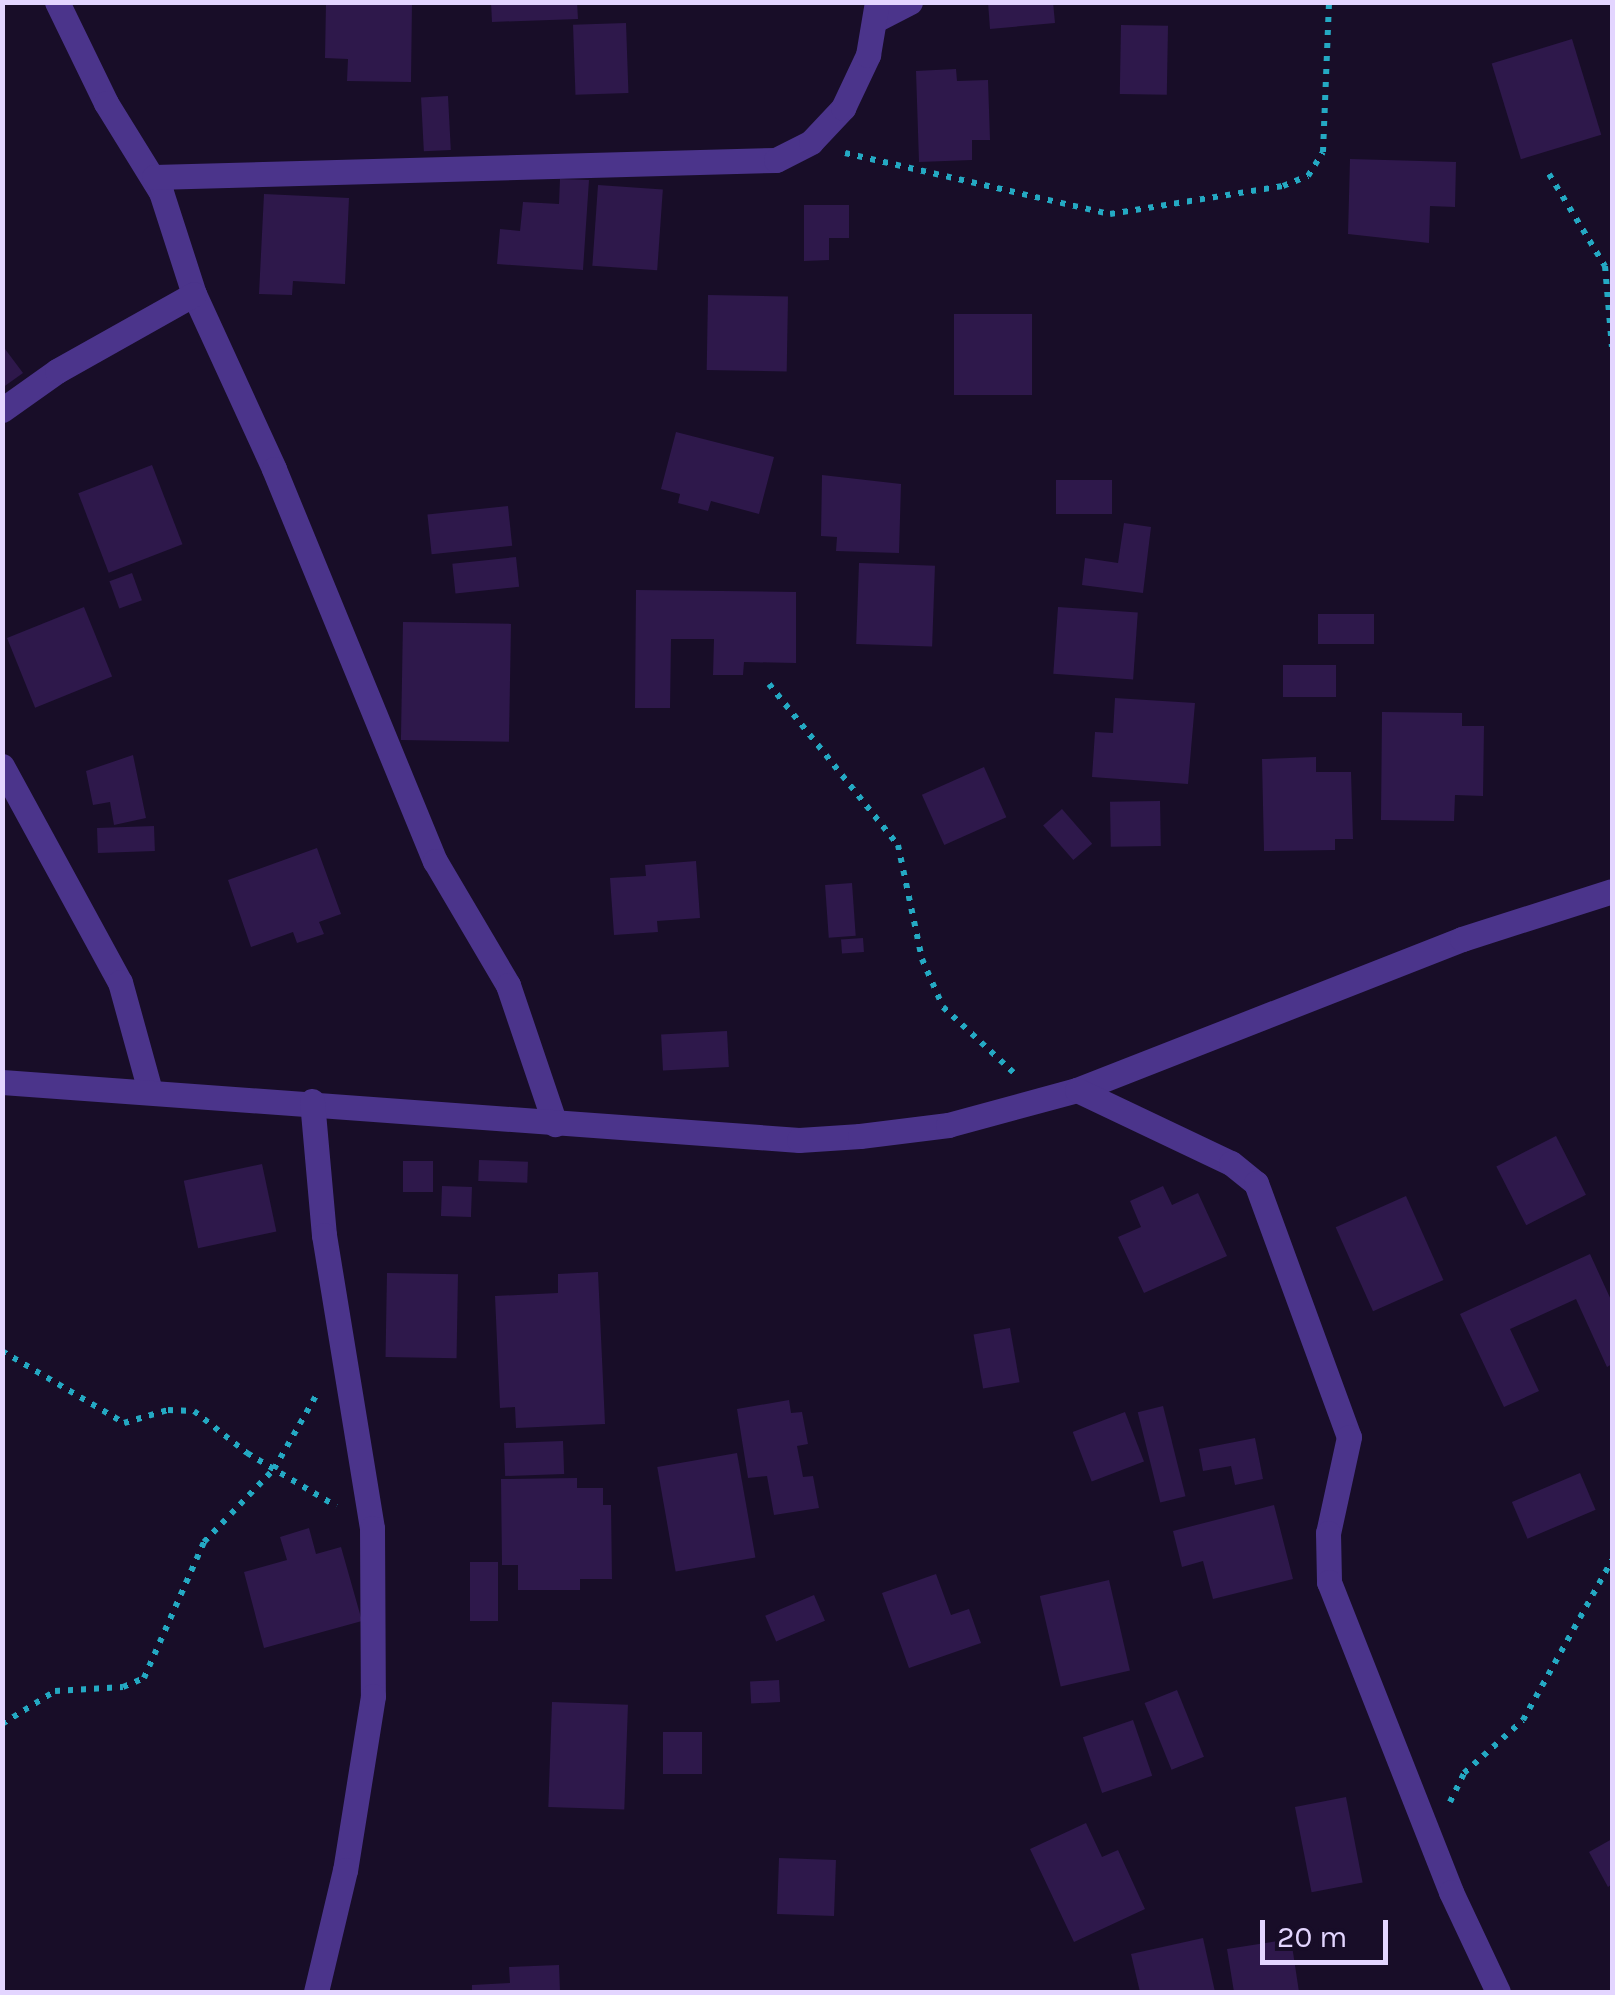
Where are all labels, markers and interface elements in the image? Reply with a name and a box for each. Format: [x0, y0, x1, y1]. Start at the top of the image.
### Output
scale bar [1265, 1900, 1392, 1962]
text: 20 m [1277, 1919, 1347, 1955]

